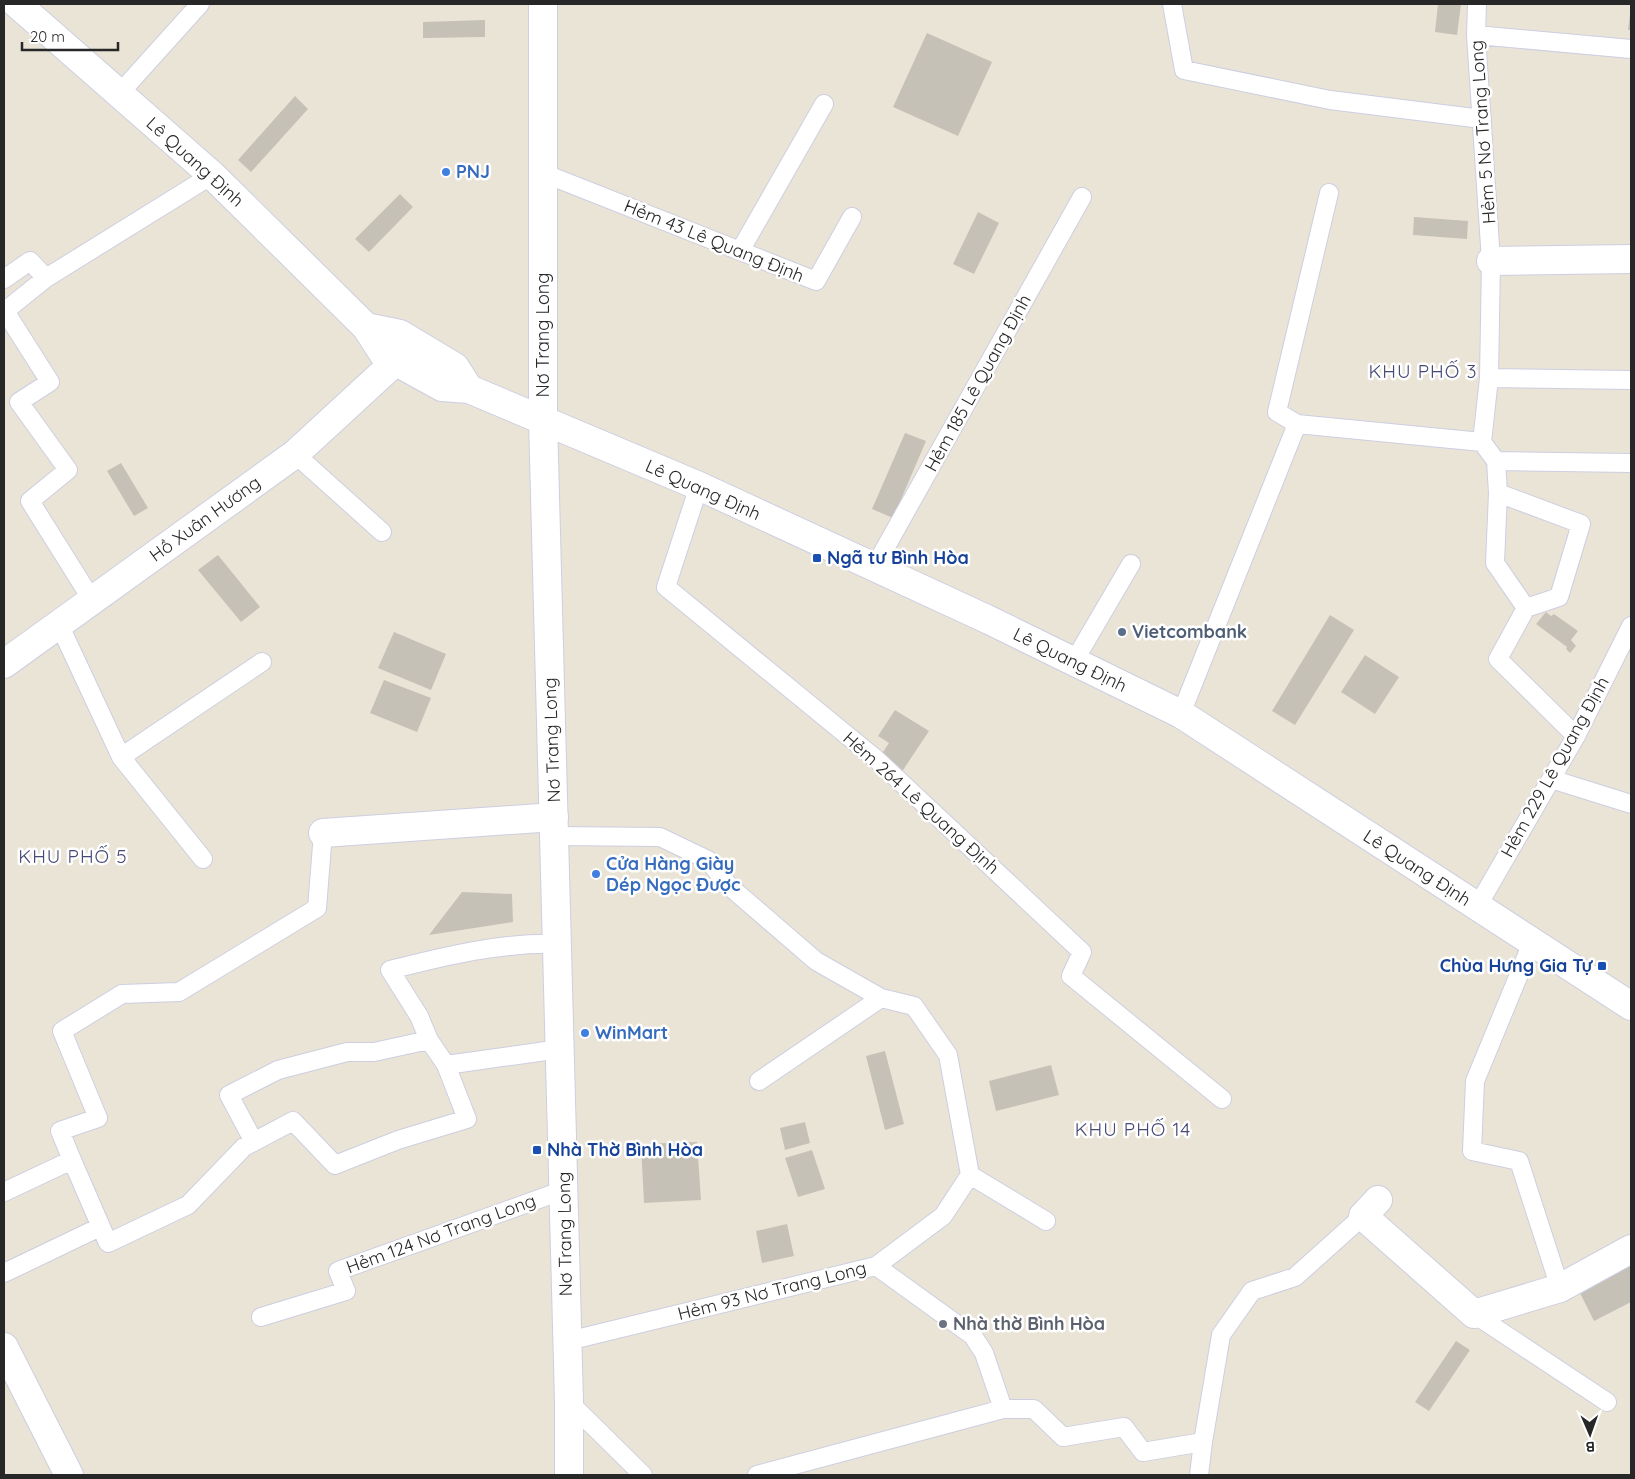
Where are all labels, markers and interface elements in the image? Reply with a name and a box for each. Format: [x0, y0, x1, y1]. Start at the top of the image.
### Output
scale bar [22, 20, 119, 52]
text: 20 m [30, 27, 65, 46]
street label: Hẻm 5 Nơ Trang Long [1465, 39, 1500, 225]
street label: Lê Quang Định [142, 112, 249, 212]
place label: PNJ [456, 160, 490, 183]
marker: PNJ [440, 166, 452, 178]
street label: Hẻm 43 Lê Quang Định [621, 194, 808, 287]
street label: Nơ Trang Long [531, 273, 554, 397]
street label: Hẻm 185 Lê Quang Định [919, 290, 1036, 475]
district label: KHU PHỐ 3 [1369, 359, 1477, 383]
street label: Lê Quang Định [642, 454, 764, 525]
street label: Hồ Xuân Hương [145, 471, 265, 567]
place label: Ngã tư Bình Hòa [827, 546, 969, 569]
marker: Ngã tư Bình Hòa [811, 552, 823, 564]
place label: Vietcombank [1132, 620, 1247, 643]
street label: Lê Quang Định [1010, 622, 1131, 697]
marker: Vietcombank [1116, 626, 1128, 638]
street label: Hẻm 229 Lê Quang Định [1495, 672, 1614, 861]
street label: Nơ Trang Long [538, 677, 565, 803]
street label: Hẻm 264 Lê Quang Định [838, 726, 1004, 879]
street label: Lê Quang Định [1359, 824, 1475, 911]
district label: KHU PHỐ 5 [18, 844, 128, 868]
place label: Cửa Hàng Giày Dép Ngọc Được [606, 852, 740, 896]
marker: Cửa Hàng Giày Dép Ngọc Được [590, 868, 602, 880]
place label: Chùa Hưng Gia Tự [1440, 954, 1593, 977]
marker: Chùa Hưng Gia Tự [1596, 960, 1608, 972]
place label: WinMart [595, 1021, 668, 1044]
marker: WinMart [579, 1027, 591, 1039]
district label: KHU PHỐ 14 [1075, 1117, 1191, 1141]
place label: Nhà Thờ Bình Hòa [547, 1138, 703, 1161]
marker: Nhà Thờ Bình Hòa [531, 1144, 543, 1156]
street label: Nơ Trang Long [552, 1171, 577, 1297]
street label: Hẻm 124 Nơ Trang Long [343, 1188, 539, 1279]
street label: Hẻm 93 Nơ Trang Long [675, 1256, 869, 1325]
place label: Nhà thờ Bình Hòa [953, 1312, 1105, 1335]
marker: Nhà thờ Bình Hòa [937, 1318, 949, 1330]
north arrow [1565, 1409, 1615, 1459]
text: B [1586, 1438, 1595, 1456]

